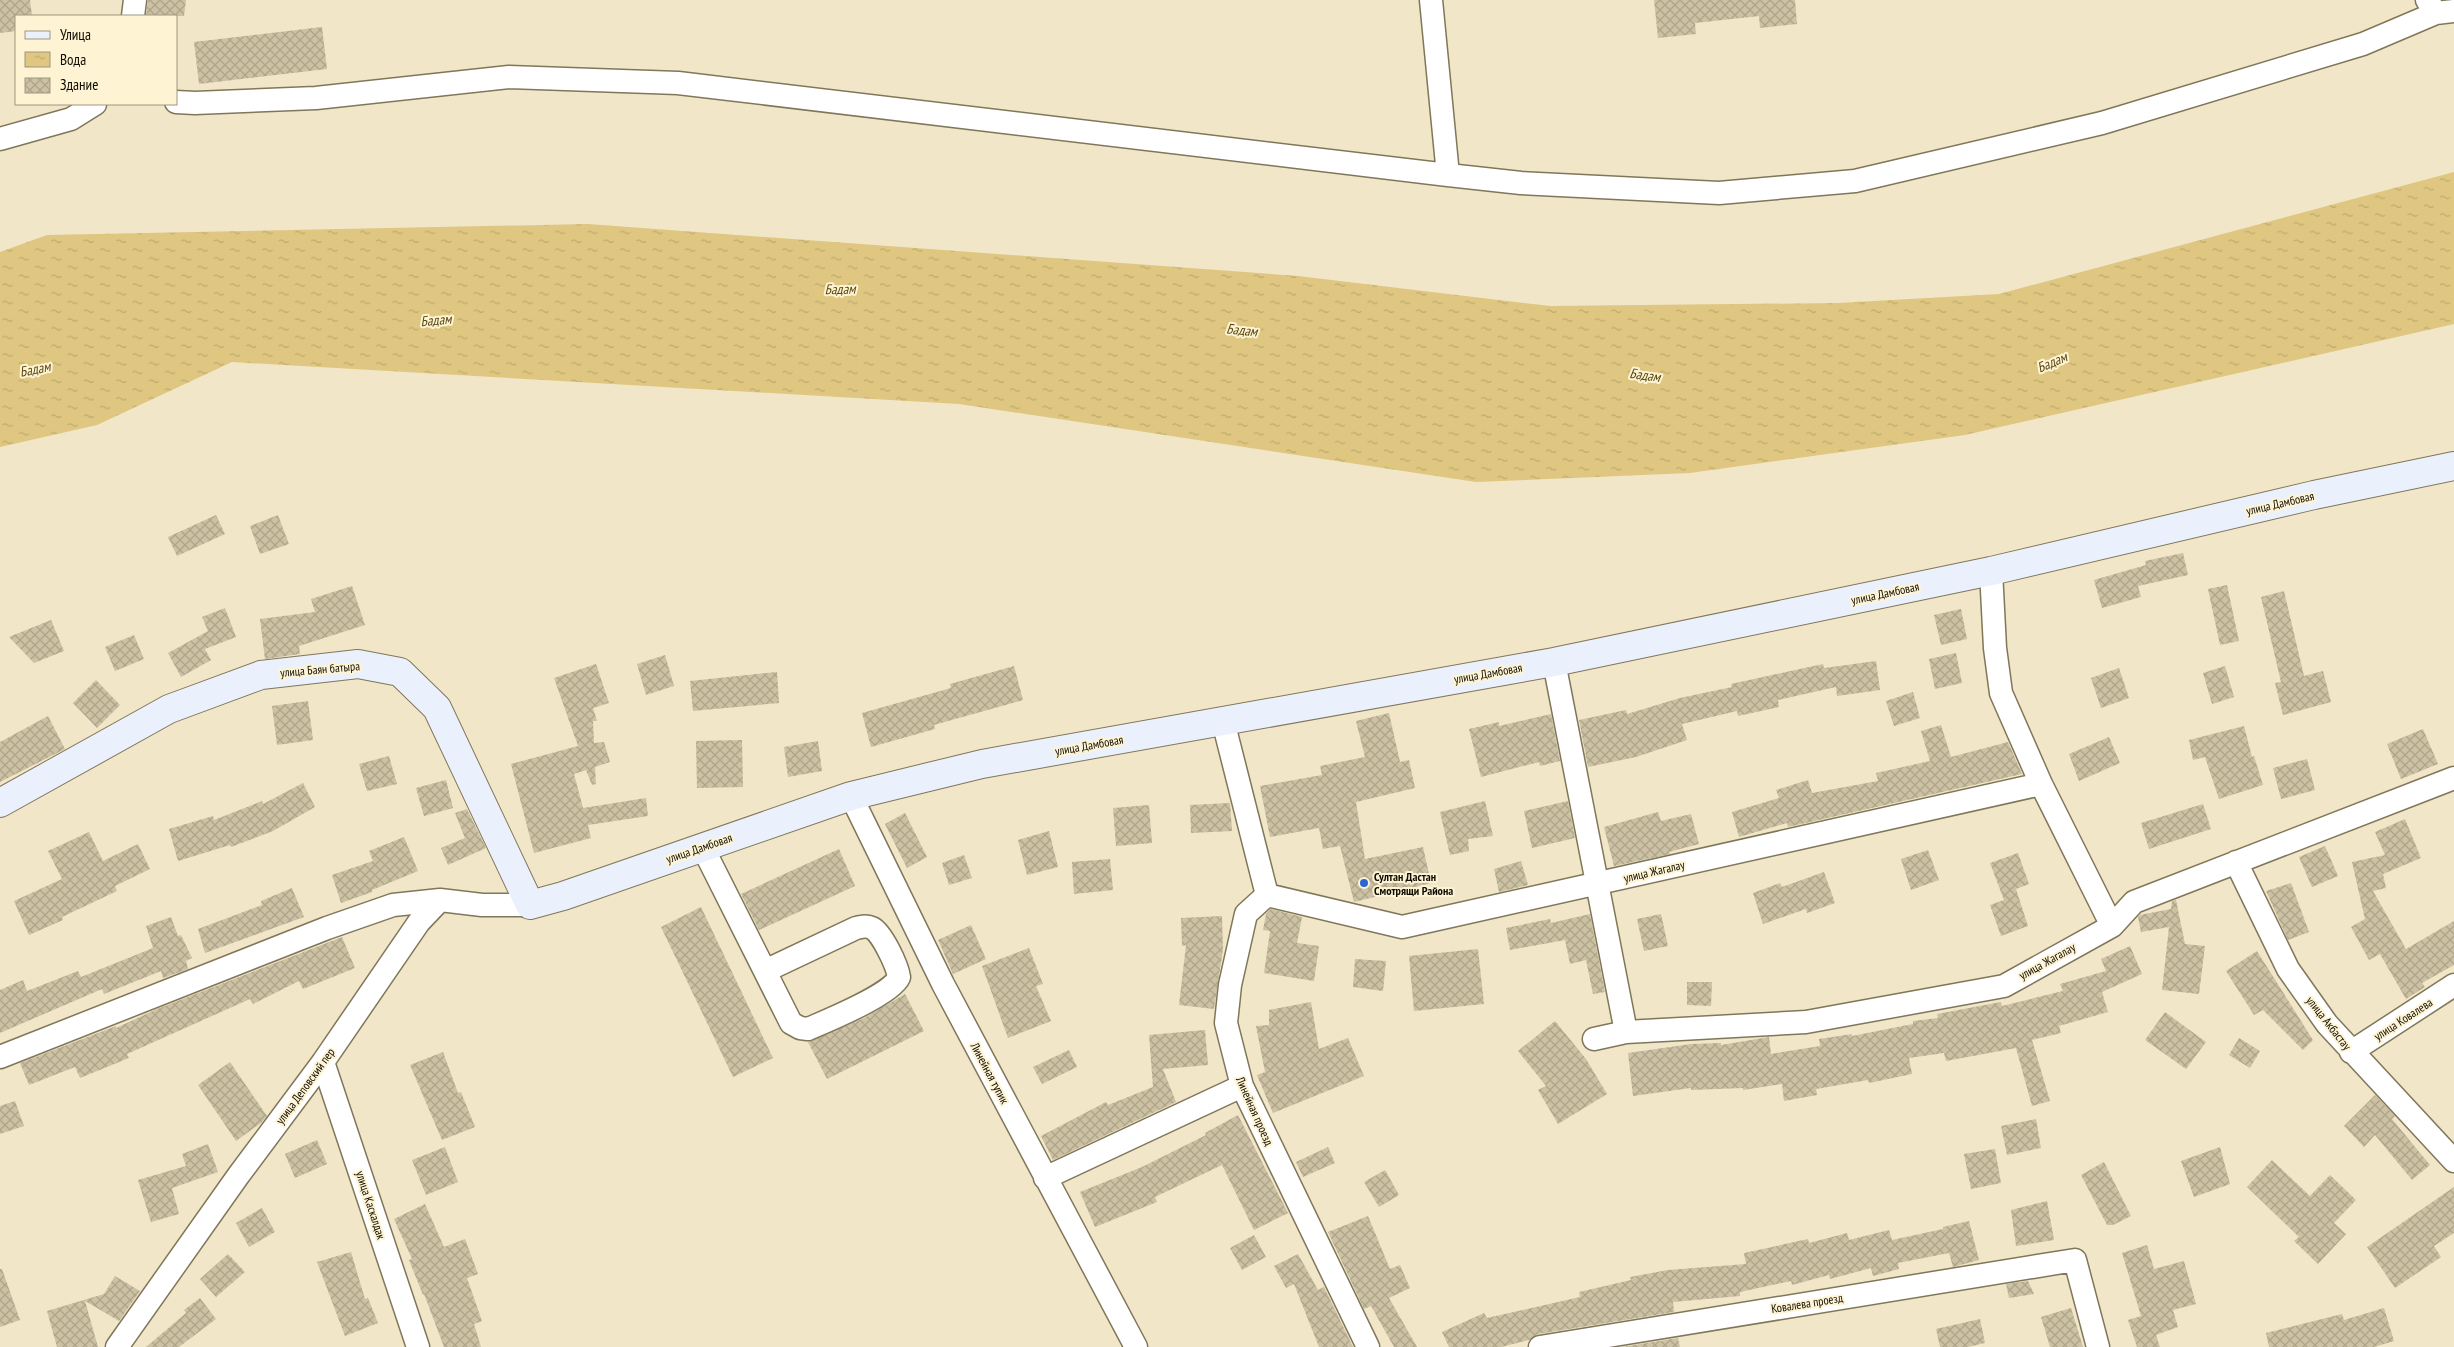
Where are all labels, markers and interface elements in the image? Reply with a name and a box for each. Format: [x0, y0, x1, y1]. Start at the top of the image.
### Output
legend [15, 15, 178, 105]
text: Улица [60, 25, 91, 44]
text: Вода [60, 50, 86, 69]
text: Здание [60, 75, 98, 94]
water label: Бадам [824, 280, 857, 298]
water label: Бадам [420, 310, 454, 330]
water label: Бадам [1226, 319, 1260, 341]
water label: Бадам [2034, 347, 2071, 376]
water label: Бадам [18, 357, 54, 381]
water label: Бадам [1628, 364, 1663, 386]
street label: улица Дамбовая [2245, 488, 2316, 518]
street label: улица Дамбовая [1850, 578, 1921, 608]
street label: улица Баян батыра [279, 658, 361, 680]
street label: улица Дамбовая [1453, 660, 1524, 686]
street label: улица Дамбовая [1054, 732, 1125, 758]
street label: улица Дамбовая [664, 830, 734, 866]
street label: улица Жагалау [1622, 857, 1687, 885]
place label: Султан Дастан Смотрящи Района [1374, 869, 1453, 898]
marker: Султан Дастан Смотрящи Района [1358, 877, 1370, 889]
street label: улица Жагалау [2016, 939, 2078, 983]
street label: улица Акбастау [2303, 993, 2355, 1053]
street label: улица Ковалева [2371, 994, 2435, 1043]
street label: Линейная тупик [967, 1039, 1013, 1107]
street label: улица Деповский пер [272, 1045, 338, 1127]
street label: Линейная проезд [1233, 1073, 1277, 1148]
street label: улица Каскалдак [353, 1169, 389, 1242]
street label: Ковалева проезд [1770, 1290, 1845, 1316]

